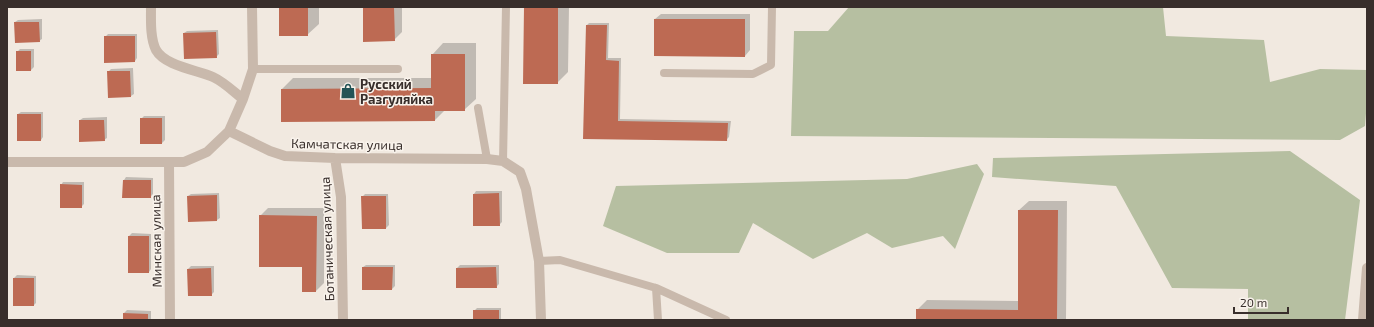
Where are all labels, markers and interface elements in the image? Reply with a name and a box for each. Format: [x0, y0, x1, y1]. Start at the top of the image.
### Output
place label: Русский Разгуляйка [360, 76, 433, 107]
shop icon: Русский Разгуляйка [339, 82, 357, 100]
street label: Камчатская улица [291, 135, 403, 153]
street label: Ботаническая улица [317, 176, 337, 302]
street label: Минская улица [147, 194, 165, 288]
scale bar [1234, 289, 1288, 315]
text: 20 m [1240, 295, 1267, 309]

